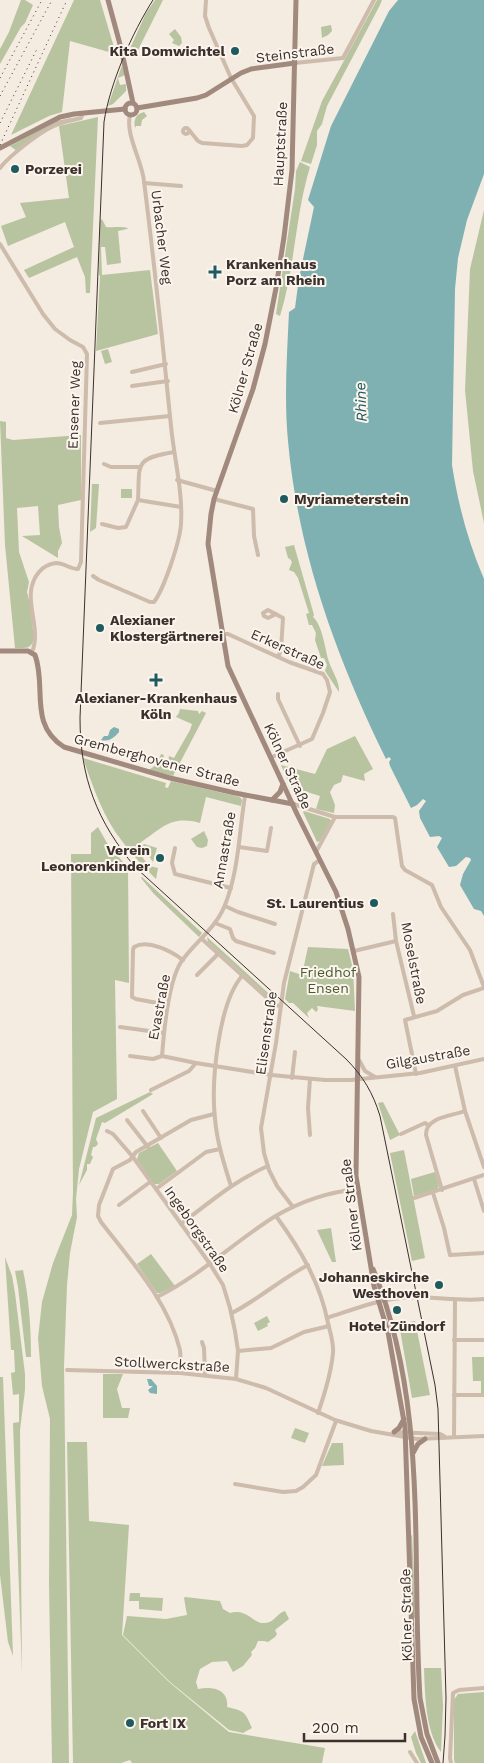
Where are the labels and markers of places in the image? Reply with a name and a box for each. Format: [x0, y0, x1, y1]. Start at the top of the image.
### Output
place label: Kita Domwichtel [109, 43, 225, 59]
marker: Kita Domwichtel [229, 45, 241, 57]
place label: Porzerei [25, 161, 82, 177]
marker: Porzerei [9, 163, 21, 175]
place label: Krankenhaus Porz am Rhein [226, 256, 325, 288]
marker: Krankenhaus Porz am Rhein [208, 265, 222, 279]
place label: Myriameterstein [294, 491, 409, 507]
marker: Myriameterstein [278, 493, 290, 505]
place label: Alexianer Klostergärtnerei [110, 612, 223, 644]
marker: Alexianer Klostergärtnerei [94, 622, 106, 634]
marker: Alexianer-Krankenhaus Köln [149, 673, 163, 687]
place label: Alexianer-Krankenhaus Köln [75, 690, 238, 722]
place label: Verein Leonorenkinder [41, 842, 150, 874]
marker: Verein Leonorenkinder [154, 852, 166, 864]
place label: St. Laurentius [267, 895, 365, 911]
marker: St. Laurentius [368, 897, 380, 909]
place label: Johanneskirche Westhoven [319, 1269, 429, 1301]
marker: Johanneskirche Westhoven [433, 1279, 445, 1291]
marker: Hotel Zündorf [391, 1304, 403, 1316]
place label: Hotel Zündorf [349, 1318, 445, 1334]
place label: Fort IX [140, 1715, 187, 1731]
marker: Fort IX [124, 1717, 136, 1729]

